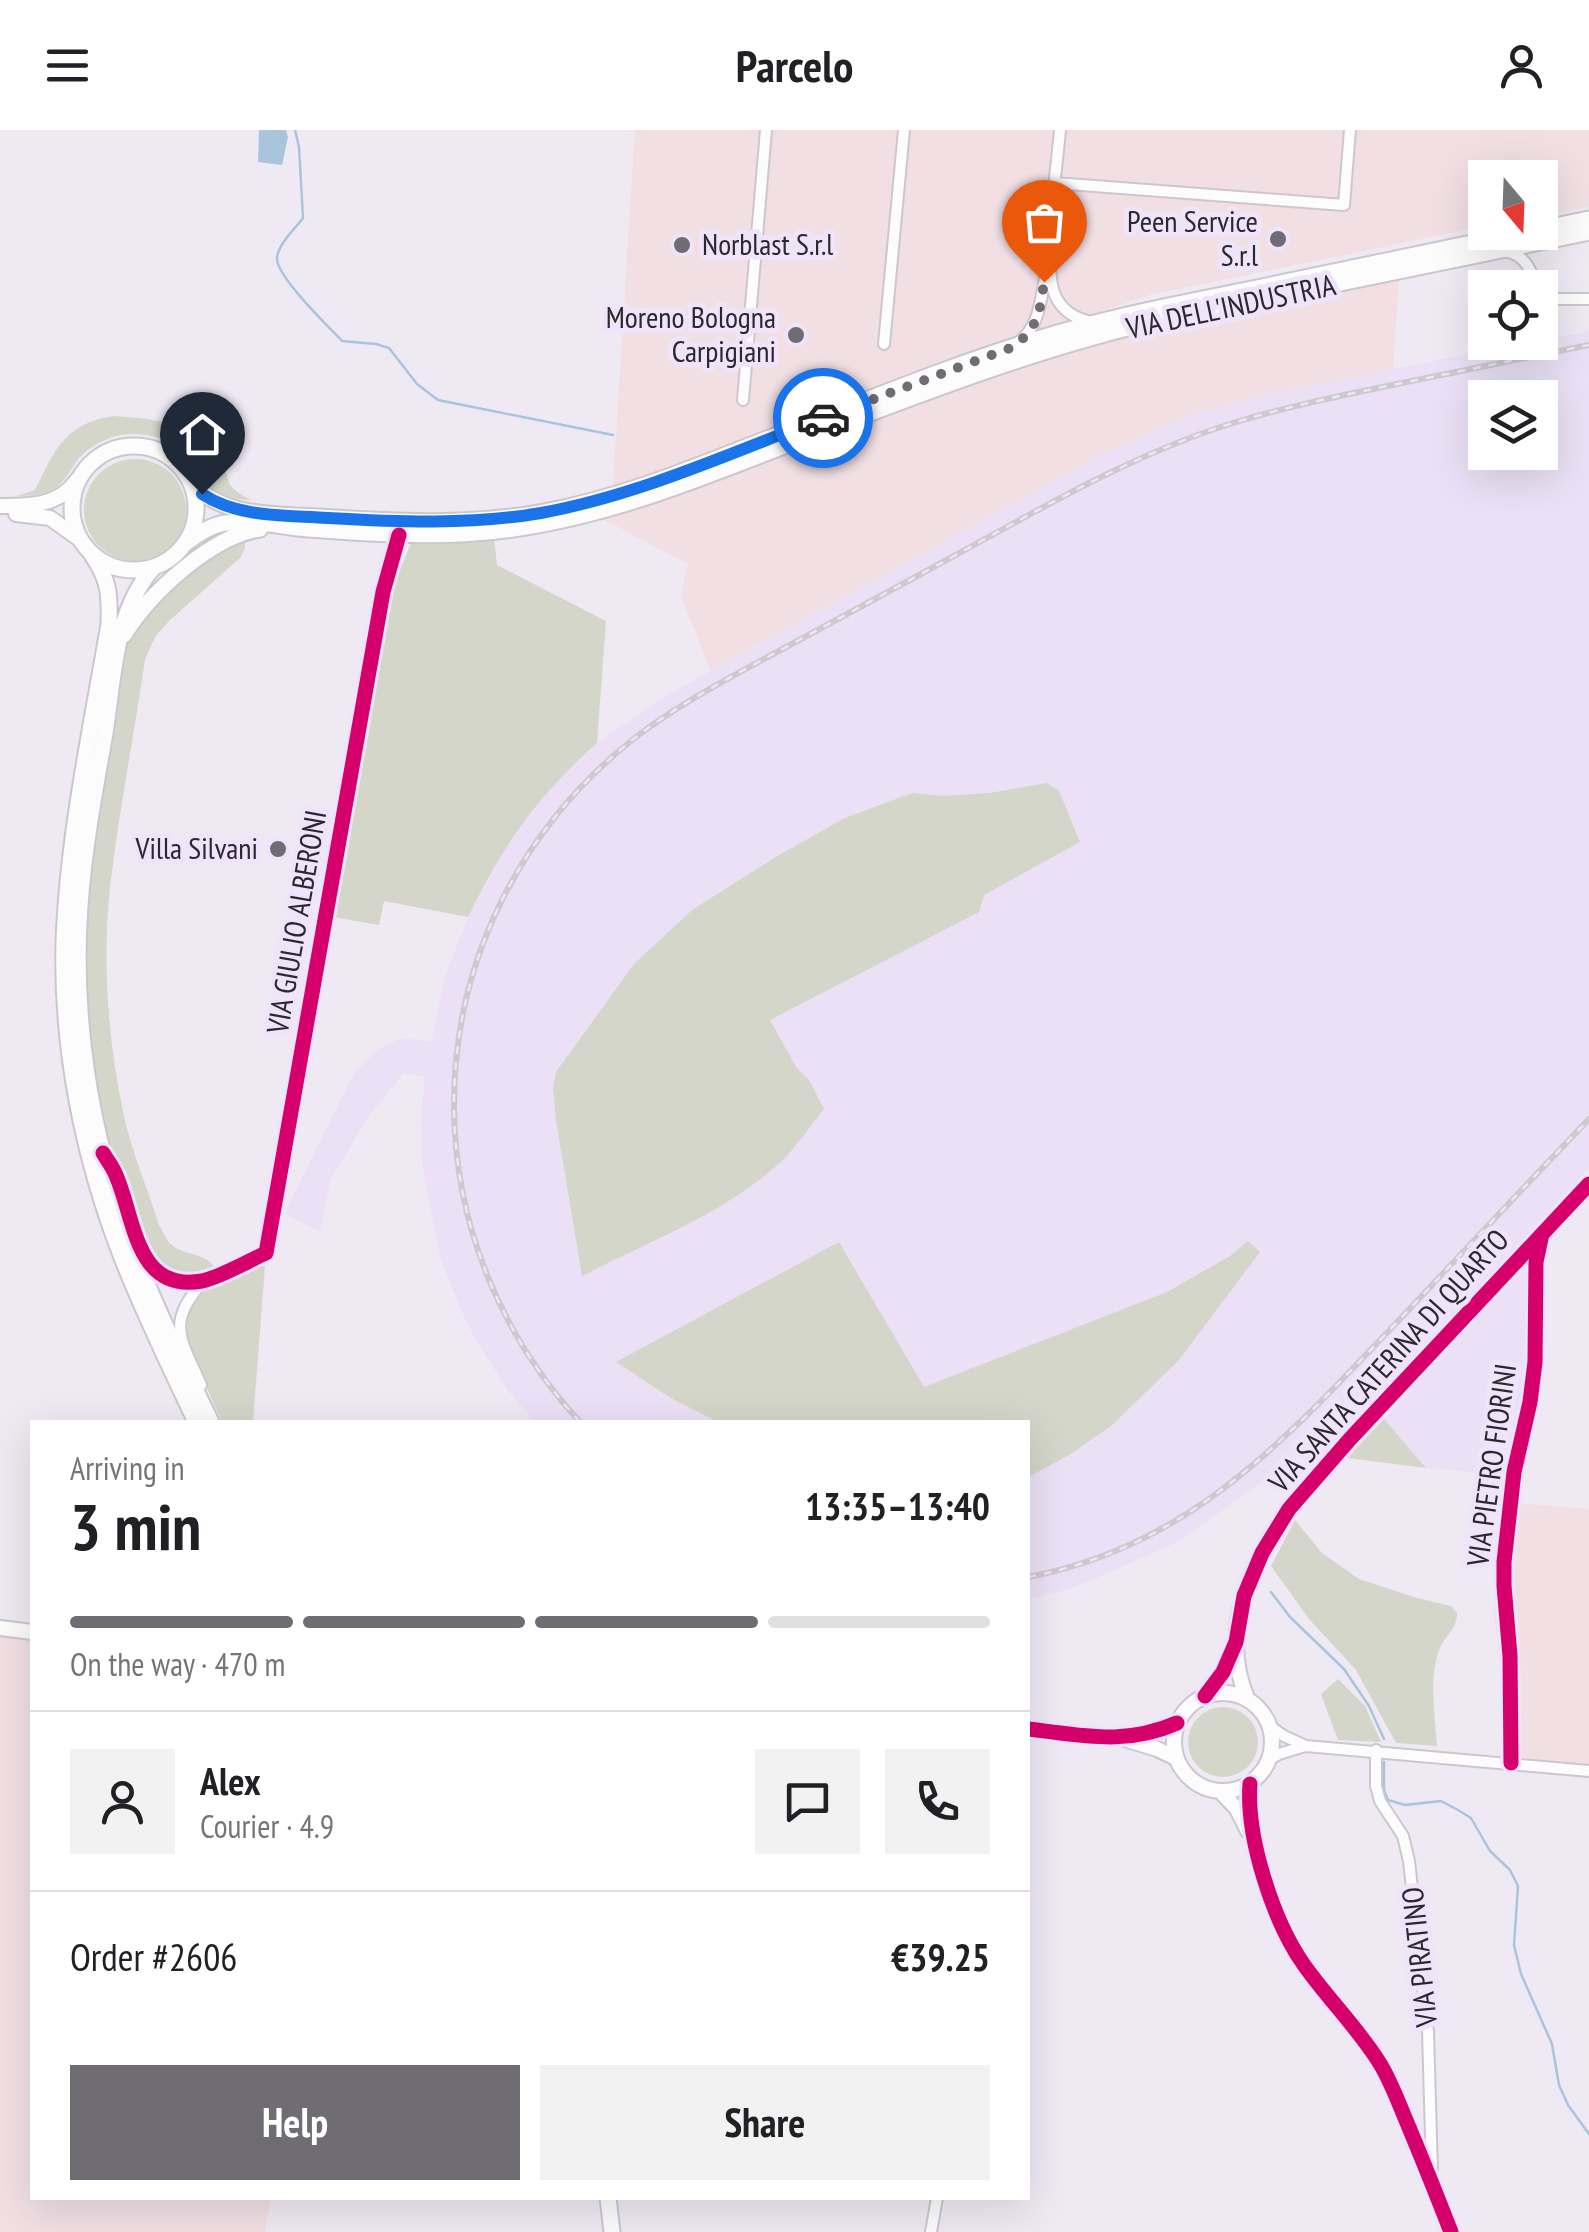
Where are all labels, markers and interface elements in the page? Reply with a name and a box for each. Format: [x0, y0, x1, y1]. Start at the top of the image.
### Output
text: Parcelo [736, 36, 853, 94]
icon: menu [40, 38, 95, 93]
icon: person [1494, 38, 1549, 93]
north arrow [1468, 160, 1558, 250]
map controls [1468, 160, 1558, 470]
pin [1002, 180, 1087, 283]
icon: bag [1017, 195, 1072, 250]
place label: Peen Service S.r.l [1127, 201, 1258, 274]
place label: Norblast S.r.l [702, 224, 833, 263]
marker: Peen Service S.r.l [1267, 228, 1289, 250]
marker: Norblast S.r.l [671, 234, 693, 256]
street label: VIA DELL'INDUSTRIA [1122, 264, 1340, 347]
button: locate [1468, 270, 1558, 360]
place label: Moreno Bologna Carpigiani [606, 297, 776, 370]
marker: Moreno Bologna Carpigiani [785, 324, 807, 346]
courier [773, 368, 873, 468]
button: layers [1468, 380, 1558, 470]
icon: car [796, 391, 851, 446]
pin [160, 392, 245, 495]
icon: home [175, 407, 230, 462]
street label: VIA GIULIO ALBERONI [257, 807, 334, 1037]
place label: Villa Silvani [135, 828, 258, 867]
marker: Villa Silvani [267, 838, 289, 860]
street label: VIA SANTA CATERINA DI QUARTO [1259, 1220, 1516, 1500]
street label: VIA PIETRO FIORINI [1457, 1361, 1524, 1570]
text: Arriving in [70, 1447, 185, 1489]
text: 13:35–13:40 [805, 1481, 990, 1530]
text: 3 min [70, 1484, 201, 1568]
text: On the way · 470 m [70, 1643, 285, 1685]
button: person [70, 1749, 175, 1854]
button: chat [755, 1749, 860, 1854]
button: phone [885, 1749, 990, 1854]
text: Alex [200, 1756, 261, 1805]
text: Courier · 4.9 [200, 1805, 334, 1847]
street label: VIA PIRATINO [1392, 1885, 1445, 2030]
text: Order #2606 [70, 1932, 237, 1981]
text: €39.25 [891, 1932, 990, 1981]
button: Help [70, 2065, 520, 2180]
button: Share [540, 2065, 990, 2180]

